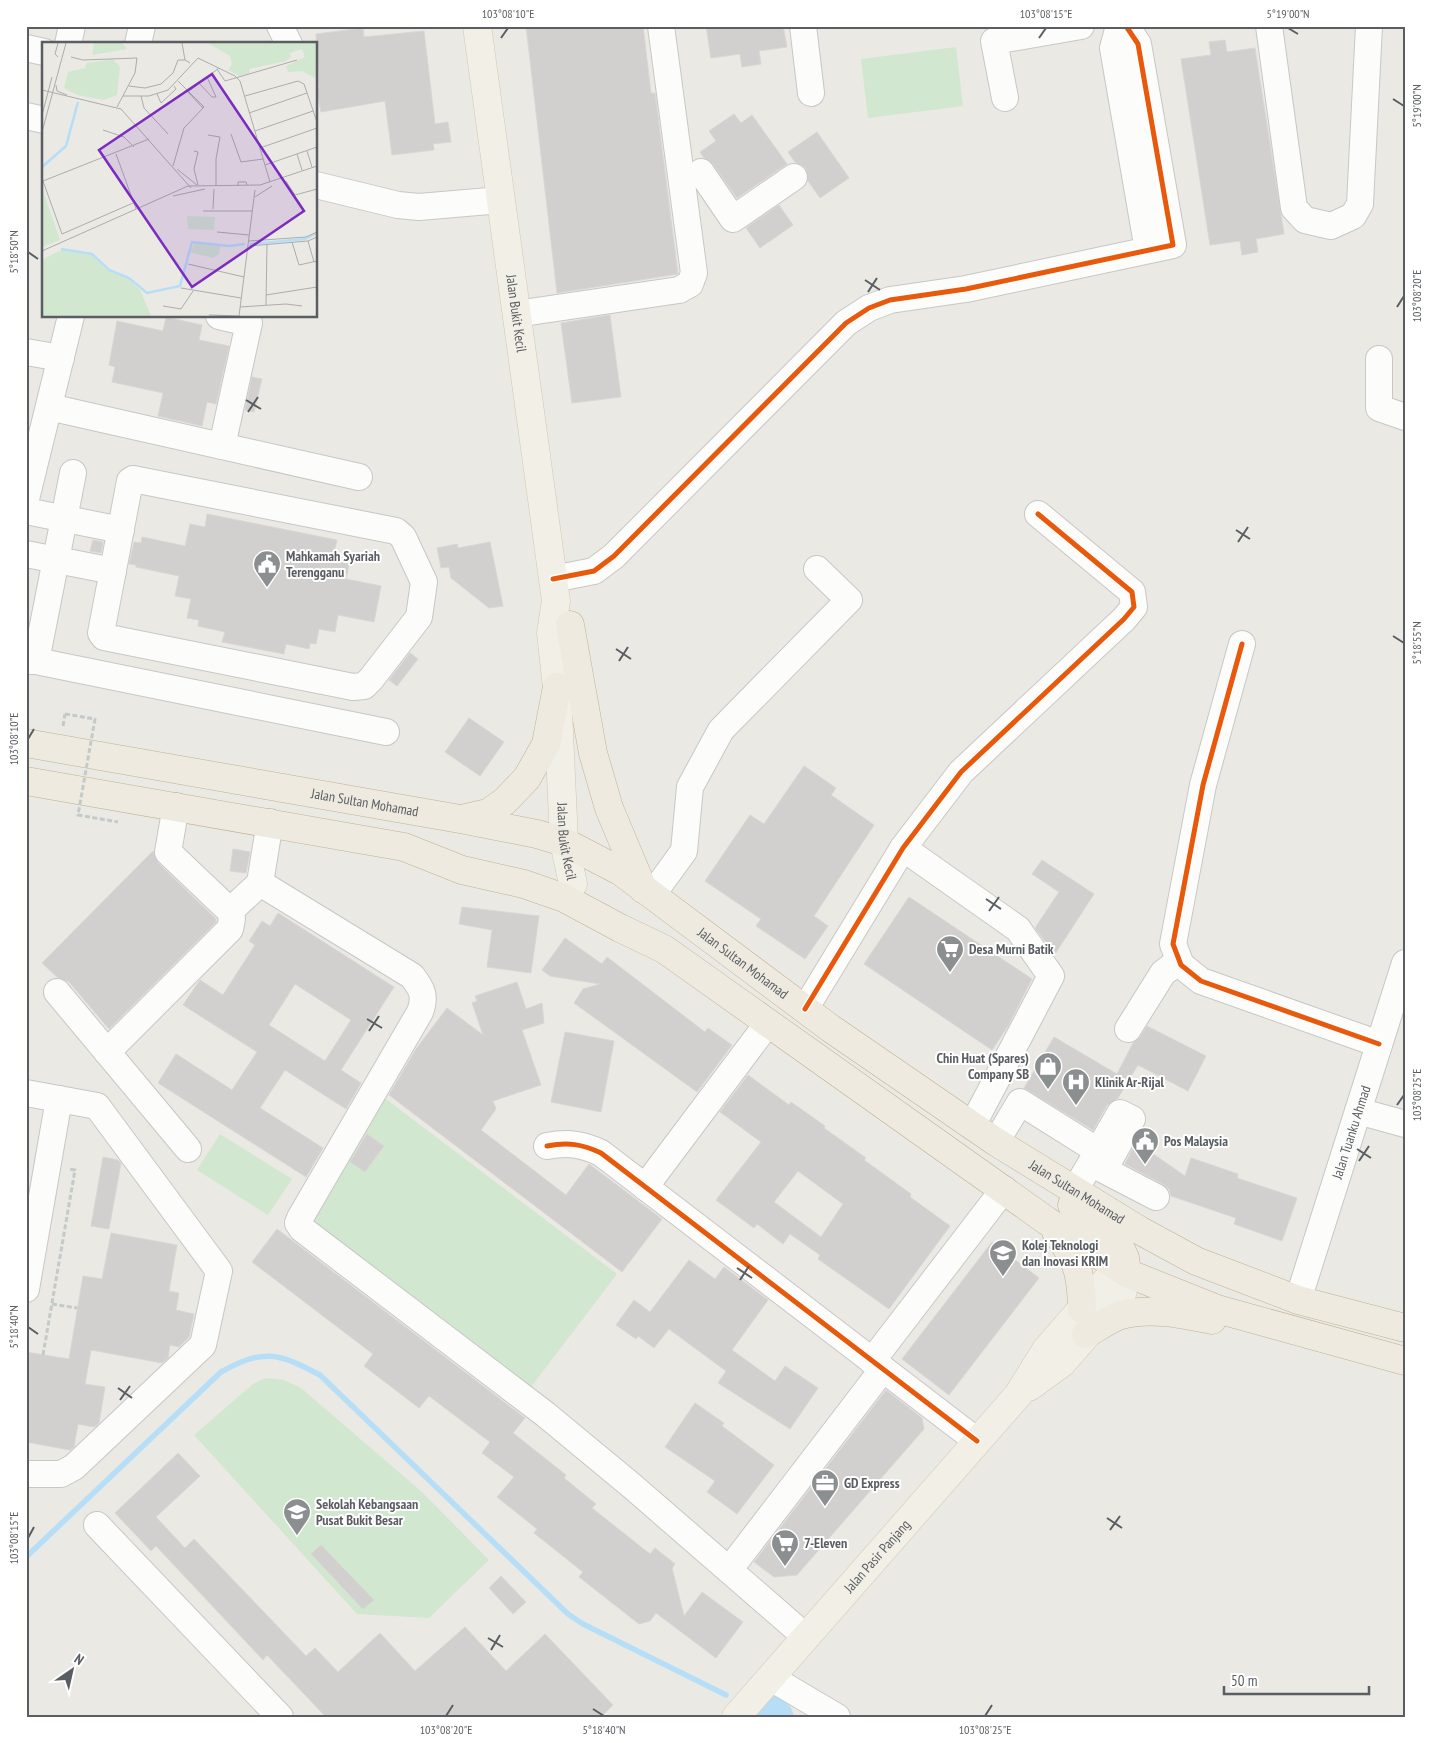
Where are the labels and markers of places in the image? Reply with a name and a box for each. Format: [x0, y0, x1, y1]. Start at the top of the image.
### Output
place label: Mahkamah Syariah Terengganu [286, 547, 380, 581]
public building icon: Mahkamah Syariah Terengganu [252, 549, 282, 588]
supermarket icon: Desa Murni Batik [935, 934, 965, 973]
place label: Desa Murni Batik [969, 940, 1054, 958]
place label: Chin Huat (Spares) Company SB [937, 1049, 1029, 1083]
shop icon: Chin Huat (Spares) Company SB [1033, 1051, 1063, 1090]
hospital icon: Klinik Ar-Rijal [1061, 1067, 1091, 1106]
place label: Klinik Ar-Rijal [1095, 1073, 1164, 1091]
public building icon: Pos Malaysia [1130, 1126, 1160, 1165]
place label: Pos Malaysia [1164, 1132, 1228, 1150]
place label: Kolej Teknologi dan Inovasi KRIM [1022, 1236, 1108, 1270]
school or university icon: Kolej Teknologi dan Inovasi KRIM [988, 1238, 1018, 1277]
office icon: GD Express [810, 1468, 840, 1507]
place label: GD Express [844, 1474, 900, 1492]
place label: Sekolah Kebangsaan Pusat Bukit Besar [316, 1495, 418, 1529]
school or university icon: Sekolah Kebangsaan Pusat Bukit Besar [282, 1497, 312, 1536]
supermarket icon: 7-Eleven [770, 1528, 800, 1567]
place label: 7-Eleven [804, 1534, 847, 1552]

